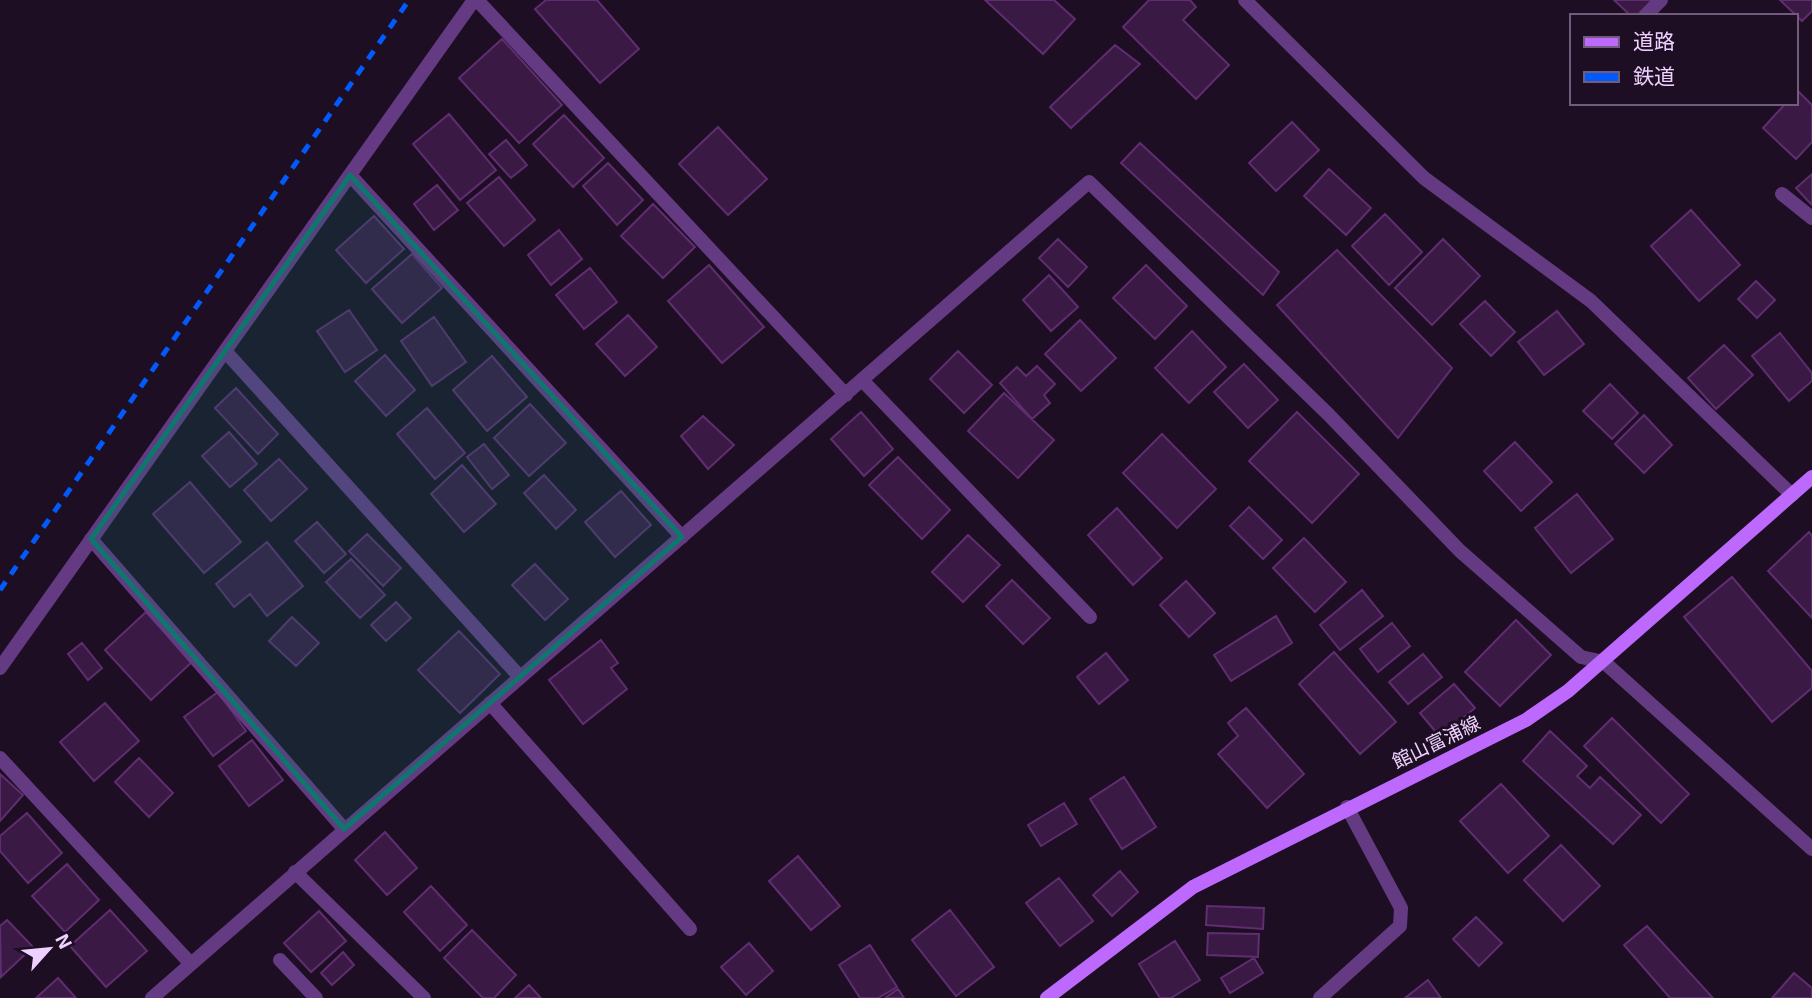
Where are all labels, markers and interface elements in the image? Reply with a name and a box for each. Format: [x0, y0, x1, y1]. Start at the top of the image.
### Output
legend [1570, 14, 1798, 105]
text: 道路 [1633, 28, 1675, 53]
text: 鉄道 [1633, 63, 1675, 88]
street label: 館山富浦線 [1388, 710, 1484, 773]
north arrow [14, 914, 84, 984]
text: N [51, 930, 78, 952]

